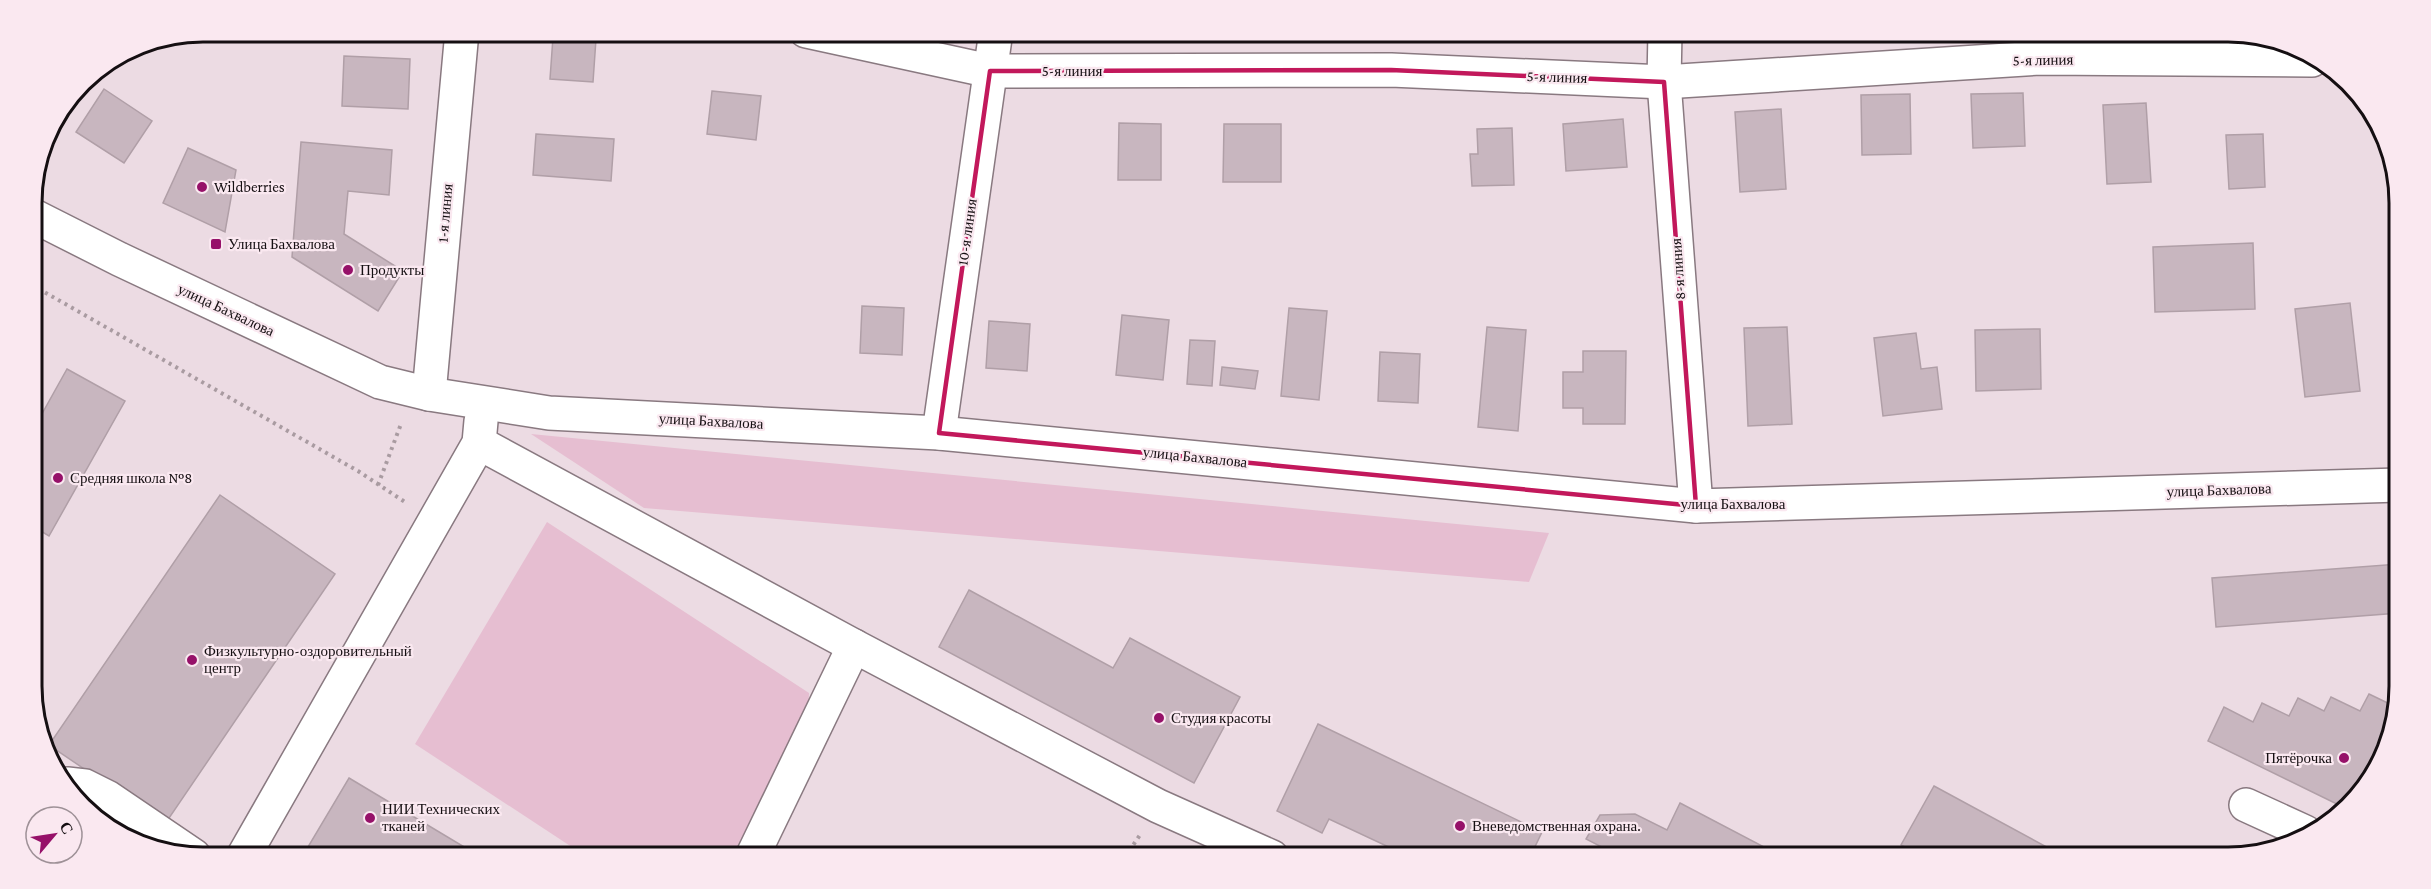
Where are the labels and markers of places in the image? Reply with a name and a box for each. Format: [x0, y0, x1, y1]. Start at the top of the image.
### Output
place label: Wildberries [214, 179, 285, 195]
marker: Wildberries [195, 180, 209, 194]
place label: Улица Бахвалова [228, 236, 335, 252]
marker: Улица Бахвалова [209, 237, 223, 251]
place label: Продукты [360, 262, 424, 278]
marker: Продукты [341, 263, 355, 277]
place label: Средняя школа №8 [70, 470, 192, 486]
marker: Средняя школа №8 [51, 471, 65, 485]
place label: Физкультурно-оздоровительный центр [204, 643, 412, 676]
marker: Физкультурно-оздоровительный центр [185, 653, 199, 667]
place label: Студия красоты [1171, 710, 1271, 726]
marker: Студия красоты [1152, 711, 1166, 725]
place label: Пятёрочка [2265, 750, 2332, 766]
marker: Пятёрочка [2337, 751, 2351, 765]
place label: НИИ Технических тканей [382, 801, 500, 834]
marker: НИИ Технических тканей [363, 811, 377, 825]
place label: Вневедомственная охрана. [1472, 818, 1641, 834]
marker: Вневедомственная охрана. [1453, 819, 1467, 833]

